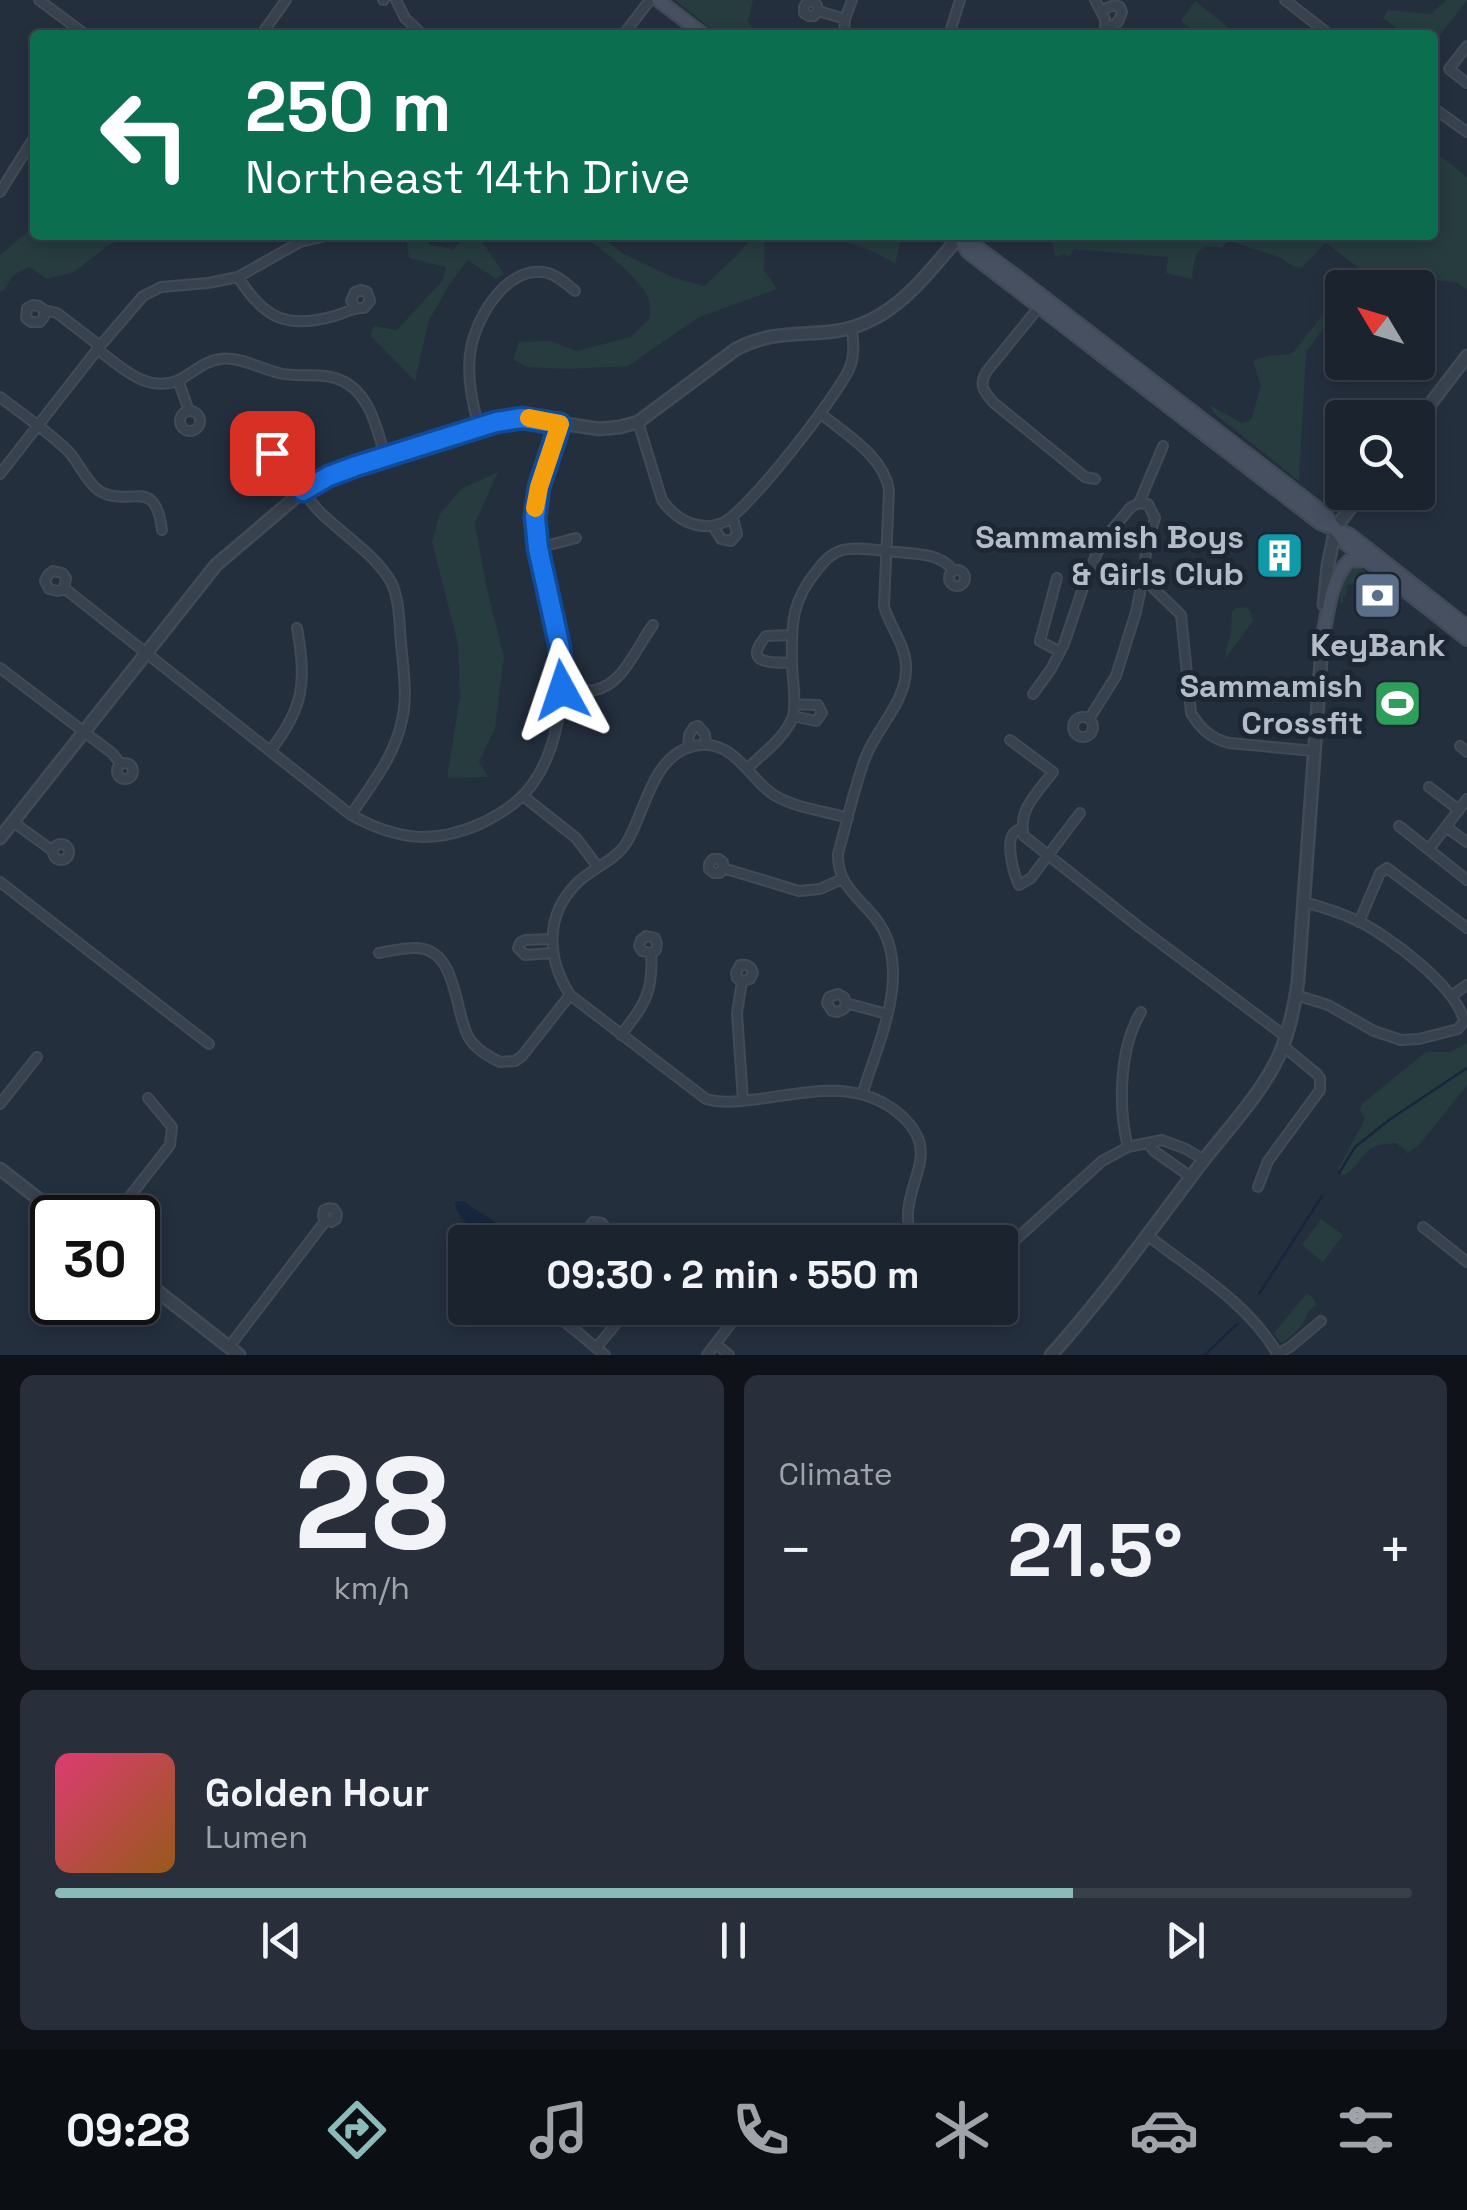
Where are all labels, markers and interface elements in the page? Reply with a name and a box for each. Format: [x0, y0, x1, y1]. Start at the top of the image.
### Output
text: 250 m [245, 62, 452, 151]
icon: left [80, 70, 210, 200]
text: Northeast 14th Drive [245, 149, 690, 206]
north arrow [1325, 270, 1435, 380]
map controls [1325, 270, 1435, 510]
button: search [1325, 400, 1435, 510]
pin [230, 411, 315, 496]
icon: arrive [245, 426, 300, 481]
place label: Sammamish Boys & Girls Club [975, 517, 1244, 594]
building icon: Sammamish Boys & Girls Club [1253, 529, 1305, 581]
bank icon: KeyBank [1352, 569, 1404, 621]
place label: KeyBank [1310, 625, 1446, 665]
position arrow [510, 638, 614, 742]
place label: Sammamish Crossfit [1180, 666, 1363, 743]
sports icon: Sammamish Crossfit [1372, 678, 1424, 730]
speed limit sign: 30 [30, 1195, 160, 1325]
text: 09:30 · 2 min · 550 m [547, 1251, 919, 1299]
text: 28 [294, 1420, 449, 1586]
text: Climate [779, 1454, 893, 1494]
text: 21.5° [1008, 1502, 1183, 1598]
text: − [779, 1515, 813, 1585]
text: + [1378, 1515, 1412, 1585]
text: km/h [334, 1568, 410, 1608]
text: Golden Hour [205, 1769, 429, 1817]
text: Lumen [205, 1817, 308, 1857]
icon: previous [254, 1913, 309, 1968]
icon: pause [706, 1913, 761, 1968]
icon: next [1158, 1913, 1213, 1968]
icon: directions [322, 2095, 392, 2165]
icon: music [524, 2095, 594, 2165]
icon: phone [726, 2095, 796, 2165]
icon: climate [927, 2095, 997, 2165]
icon: car [1129, 2095, 1199, 2165]
icon: filters [1331, 2095, 1401, 2165]
text: 09:28 [66, 2102, 190, 2159]

